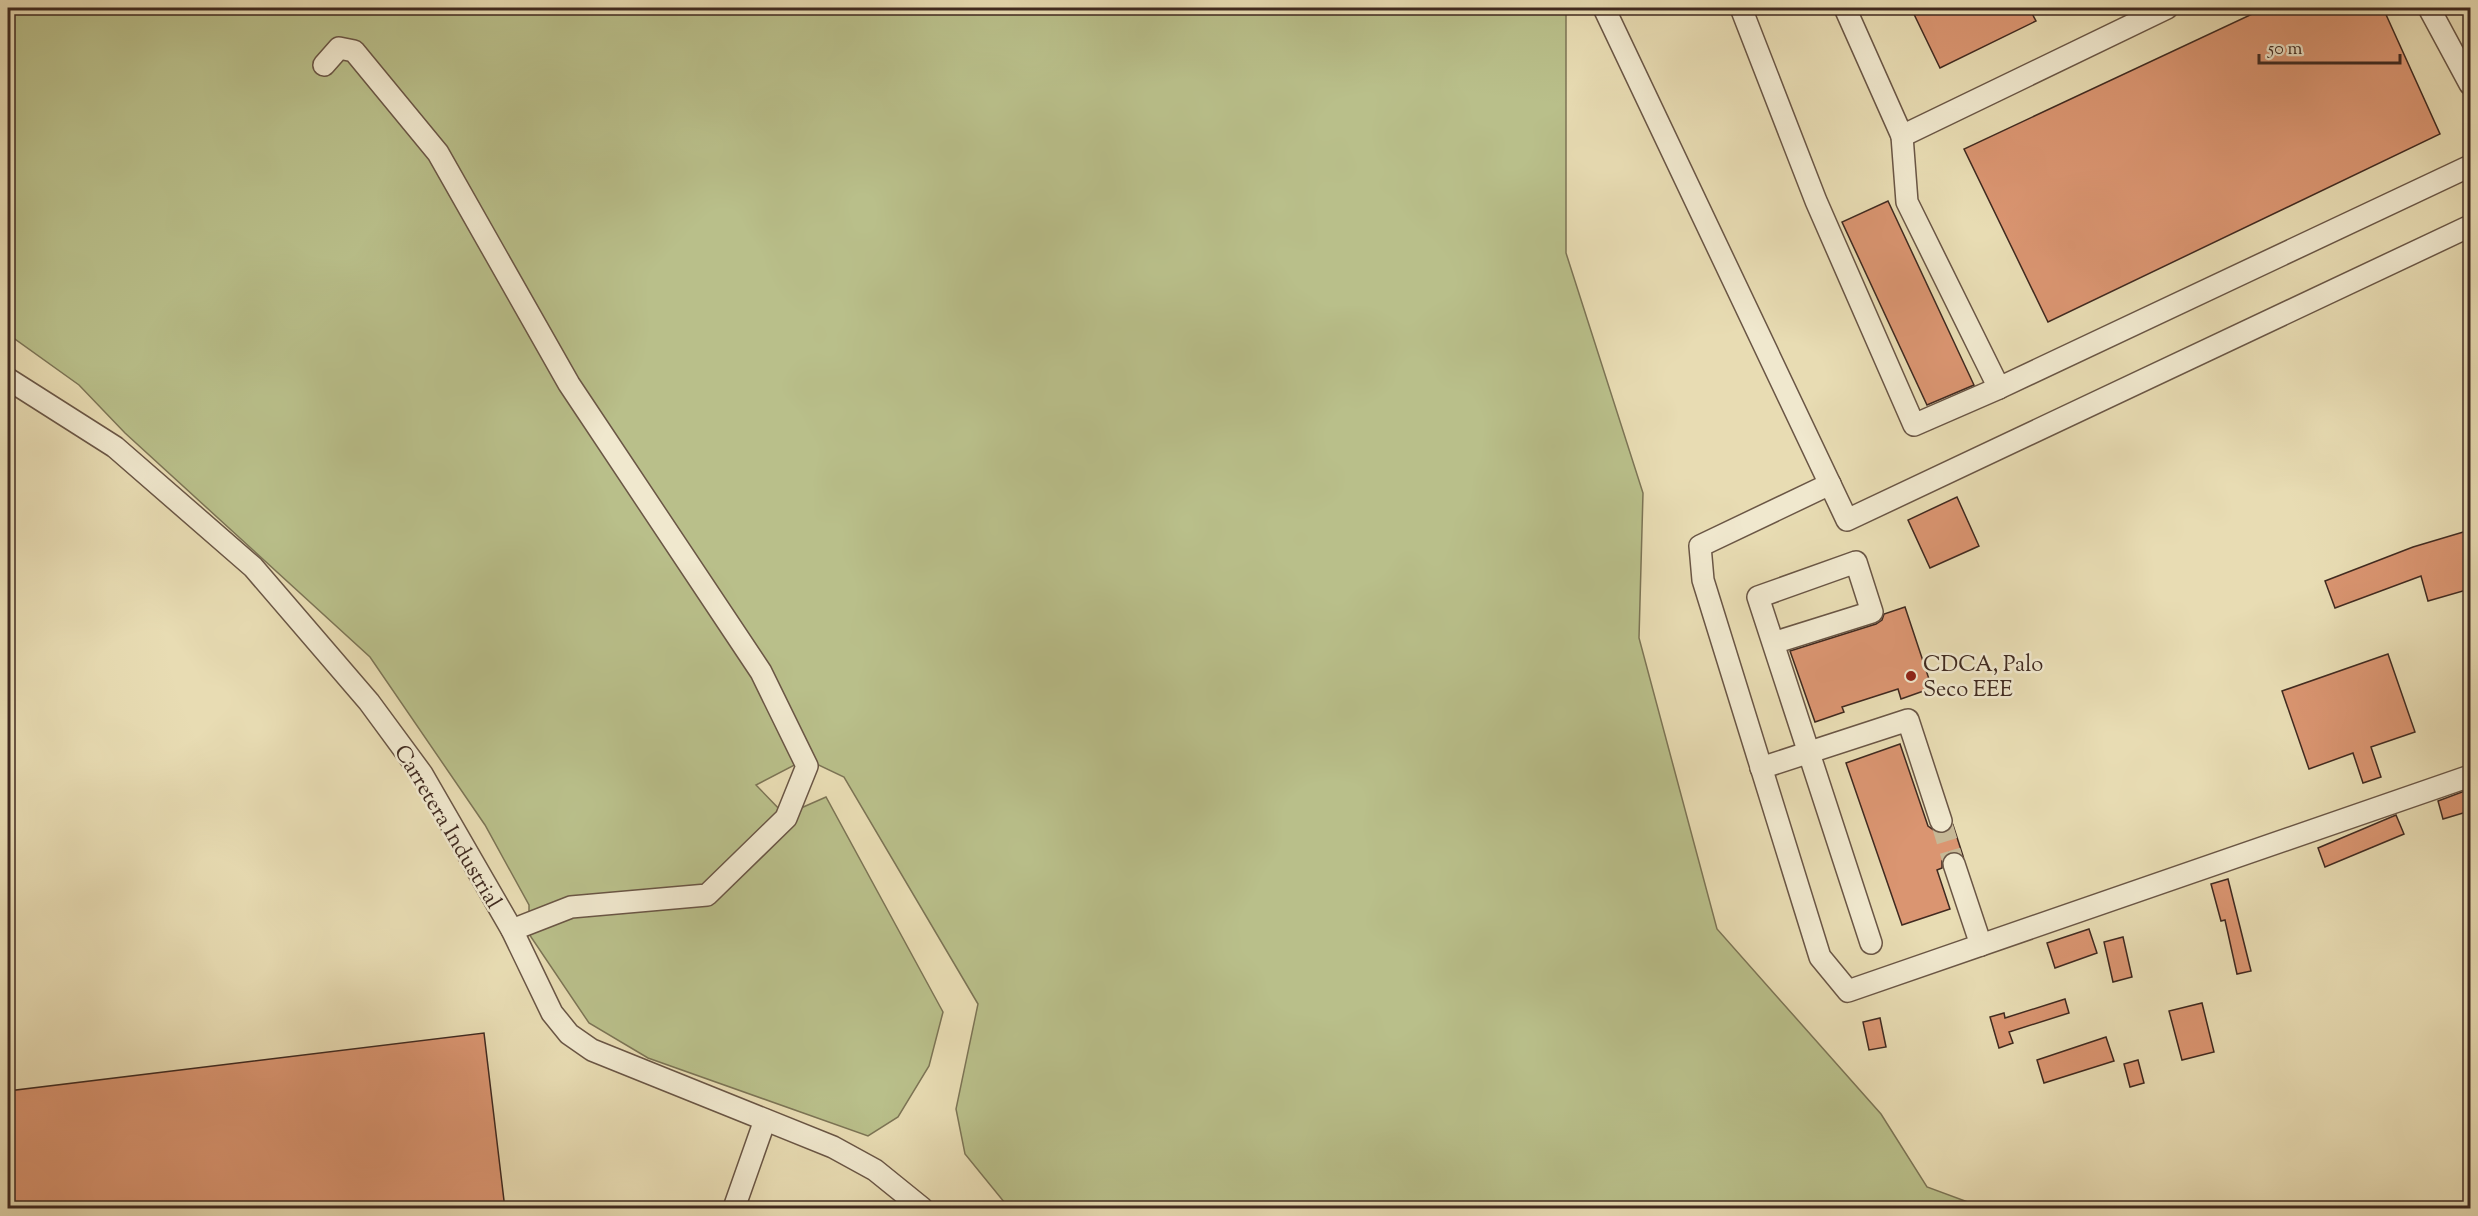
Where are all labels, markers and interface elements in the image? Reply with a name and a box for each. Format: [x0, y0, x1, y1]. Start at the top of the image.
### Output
scale bar [2259, 27, 2400, 65]
text: 50 m [2267, 37, 2303, 63]
place label: CDCA, Palo Seco EEE [1923, 650, 2043, 707]
marker: CDCA, Palo Seco EEE [1904, 669, 1918, 683]
street label: Carretera Industrial [385, 739, 508, 916]

